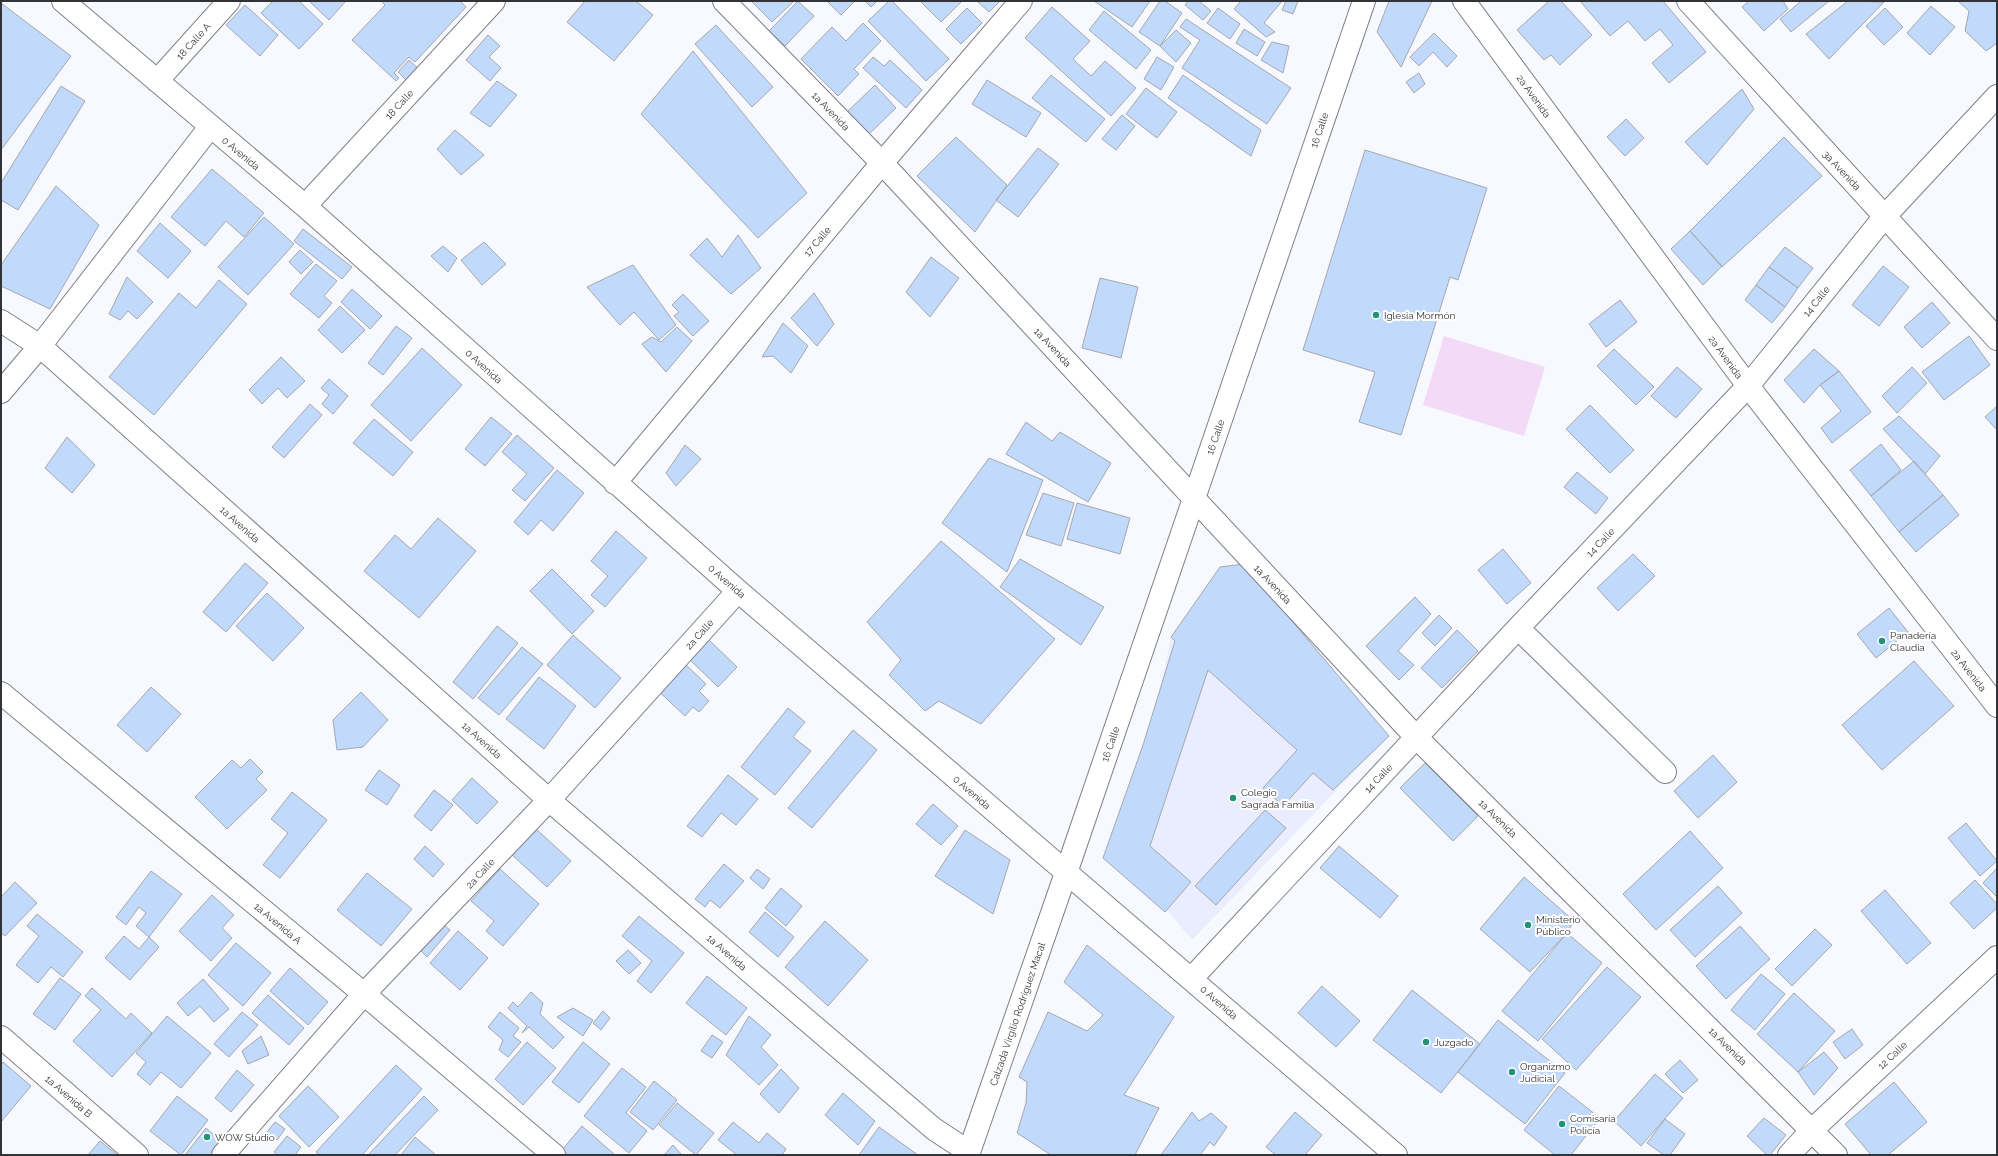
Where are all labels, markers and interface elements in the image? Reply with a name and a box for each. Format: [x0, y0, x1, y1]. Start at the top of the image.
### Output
street label: 18 Calle A [174, 21, 213, 62]
street label: 2a Avenida [1514, 73, 1553, 120]
street label: 18 Calle [383, 87, 416, 121]
street label: 1a Avenida [810, 90, 852, 133]
street label: 16 Calle [1308, 111, 1331, 149]
street label: 0 Avenida [220, 135, 262, 172]
street label: 3a Avenida [1821, 148, 1863, 192]
street label: 17 Calle [802, 224, 833, 259]
street label: 14 Calle [1801, 284, 1832, 319]
marker: Iglesia Mormón [1371, 310, 1381, 320]
place label: Iglesia Mormón [1384, 310, 1455, 321]
street label: 1a Avenida [1032, 326, 1073, 369]
street label: 2a Avenida [1706, 334, 1745, 381]
street label: 0 Avenida [463, 347, 504, 386]
street label: 16 Calle [1204, 418, 1227, 456]
street label: 1a Avenida [218, 504, 262, 545]
street label: 14 Calle [1584, 526, 1617, 559]
street label: 0 Avenida [706, 562, 747, 600]
street label: 1a Avenida [1252, 563, 1293, 606]
street label: 2a Calle [683, 617, 716, 652]
place label: Panadería Claudia [1890, 630, 1936, 653]
marker: Panadería Claudia [1877, 636, 1887, 646]
street label: 2a Avenida [1949, 647, 1988, 693]
street label: 1a Avenida [460, 720, 504, 761]
street label: 16 Calle [1099, 725, 1122, 763]
street label: 14 Calle [1362, 761, 1395, 795]
street label: 0 Avenida [951, 773, 992, 811]
place label: Colegio Sagrada Familia [1241, 787, 1314, 810]
marker: Colegio Sagrada Familia [1228, 793, 1238, 803]
street label: 1a Avenida [1476, 797, 1519, 840]
street label: 2a Calle [464, 856, 497, 891]
street label: 1a Avenida A [252, 900, 304, 946]
place label: Ministerio Público [1536, 914, 1581, 937]
marker: Ministerio Público [1523, 920, 1533, 930]
street label: 1a Avenida [705, 932, 749, 973]
street label: Calzada Virgilio Rodríguez Macal [988, 941, 1047, 1087]
street label: 0 Avenida [1198, 983, 1239, 1021]
street label: 1a Avenida [1706, 1025, 1749, 1068]
marker: Juzgado [1421, 1037, 1431, 1047]
place label: Juzgado [1434, 1037, 1473, 1048]
street label: 12 Calle [1876, 1039, 1909, 1072]
place label: Organizmo Judicial [1520, 1061, 1571, 1084]
marker: Organizmo Judicial [1507, 1067, 1517, 1077]
street label: 1a Avenida B [43, 1073, 95, 1120]
place label: Comisaría Policía [1570, 1113, 1616, 1136]
marker: Comisaría Policía [1557, 1119, 1567, 1129]
marker: WOW Studio [202, 1132, 212, 1142]
place label: WOW Studio [215, 1132, 275, 1143]

